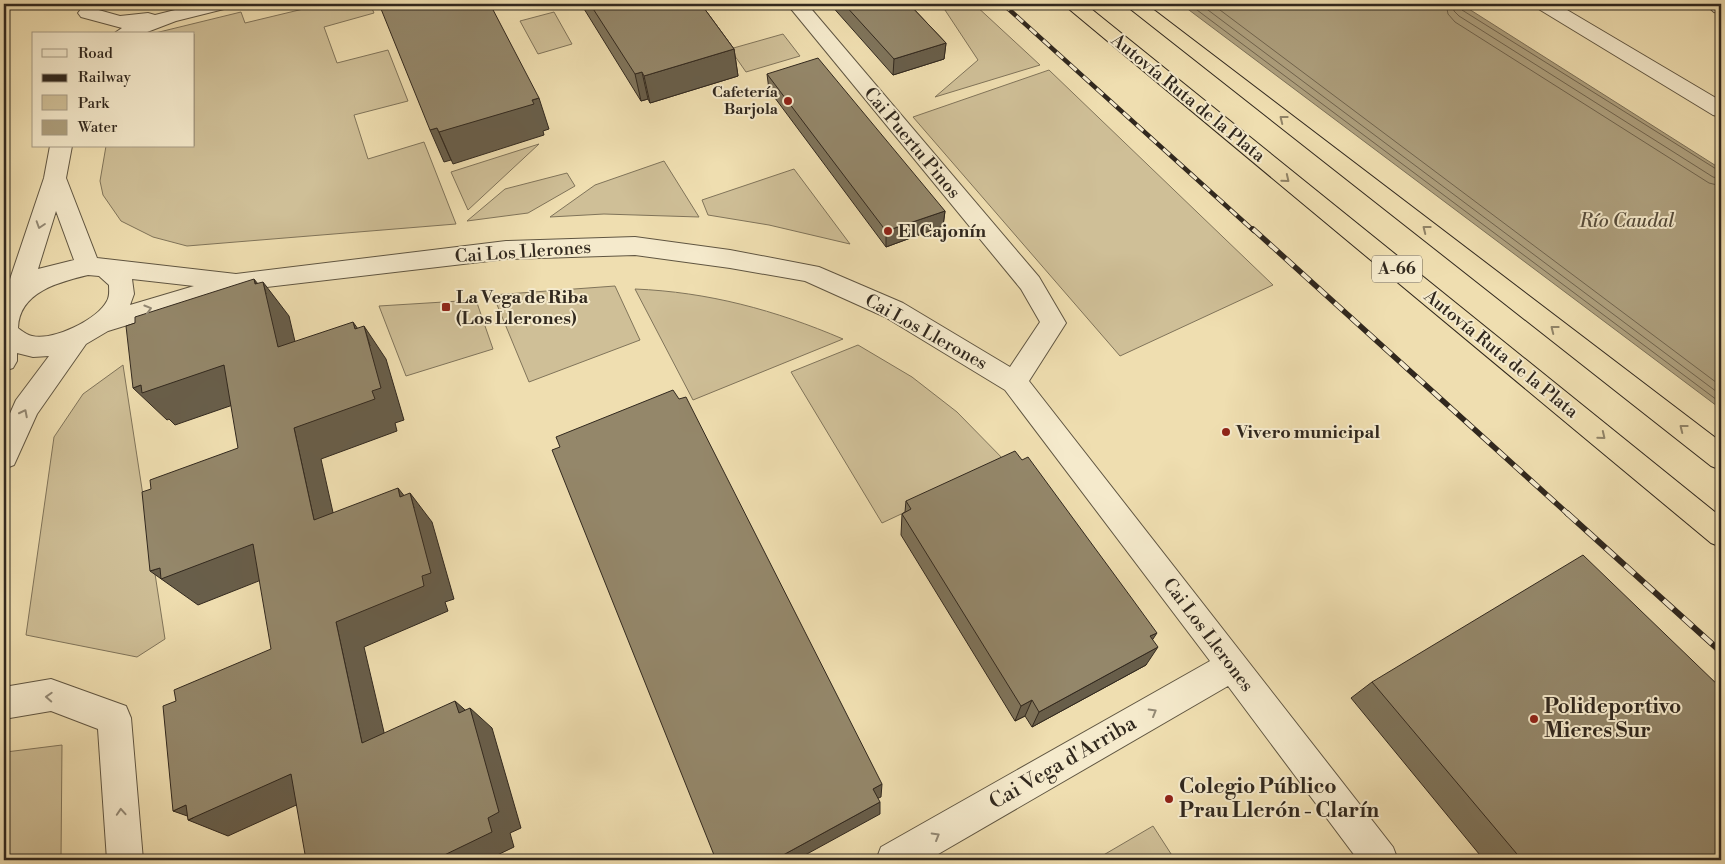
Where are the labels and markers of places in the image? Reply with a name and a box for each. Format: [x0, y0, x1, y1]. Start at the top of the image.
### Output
place label: Cafetería Barjola [712, 83, 779, 119]
marker: Cafetería Barjola [782, 95, 794, 107]
place label: El Cajonín [898, 220, 986, 243]
marker: El Cajonín [882, 225, 894, 237]
place label: La Vega de Riba (Los Llerones) [456, 286, 588, 330]
marker: La Vega de Riba (Los Llerones) [440, 301, 452, 313]
place label: Vivero municipal [1235, 421, 1380, 444]
marker: Vivero municipal [1220, 426, 1232, 438]
place label: Polideportivo Mieres Sur [1544, 694, 1681, 744]
marker: Polideportivo Mieres Sur [1528, 713, 1540, 725]
place label: Colegio Público Prau Llerón - Clarín [1179, 774, 1379, 824]
marker: Colegio Público Prau Llerón - Clarín [1163, 793, 1175, 805]

